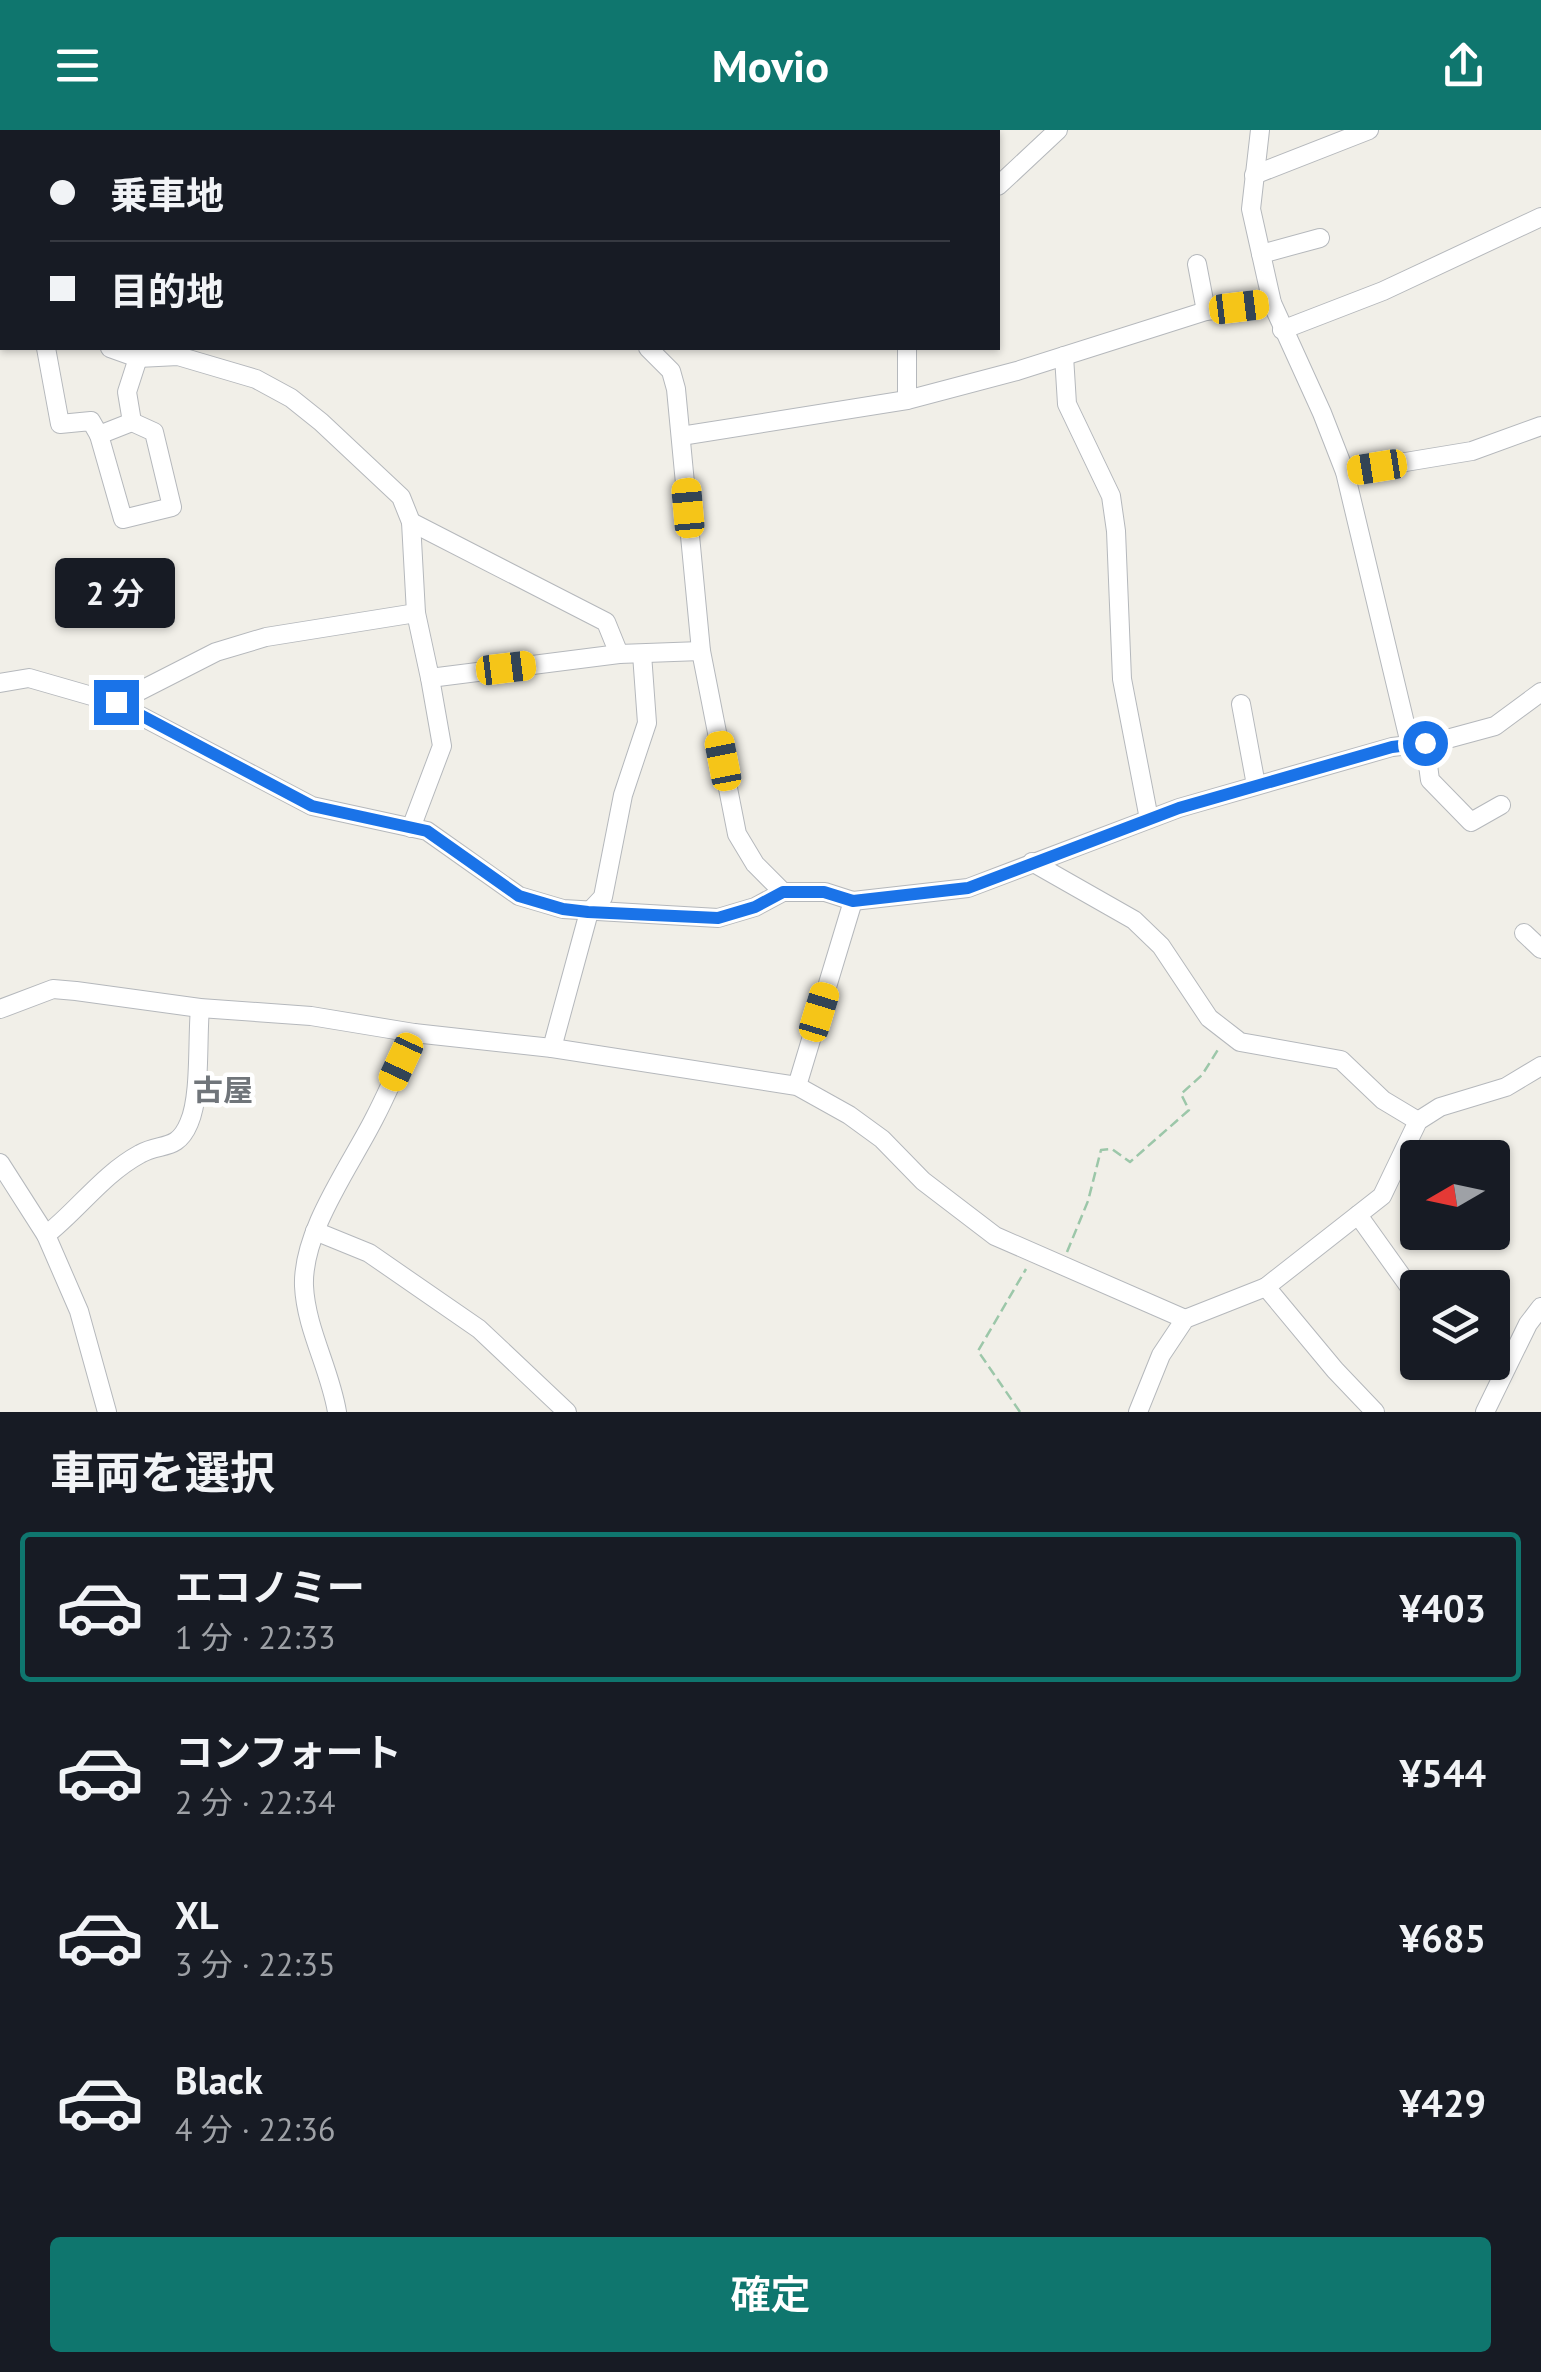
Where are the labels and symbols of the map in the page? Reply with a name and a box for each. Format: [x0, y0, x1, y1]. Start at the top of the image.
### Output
car [1207, 288, 1271, 326]
car [1345, 447, 1409, 487]
car [670, 477, 706, 539]
callout: 2 分 [56, 557, 176, 627]
car [474, 649, 538, 687]
route end [94, 680, 139, 725]
route start [1403, 721, 1448, 766]
car [703, 729, 743, 793]
car [796, 979, 842, 1045]
car [375, 1028, 427, 1096]
district label: 古屋 [193, 1070, 253, 1109]
north arrow [1400, 1140, 1510, 1250]

